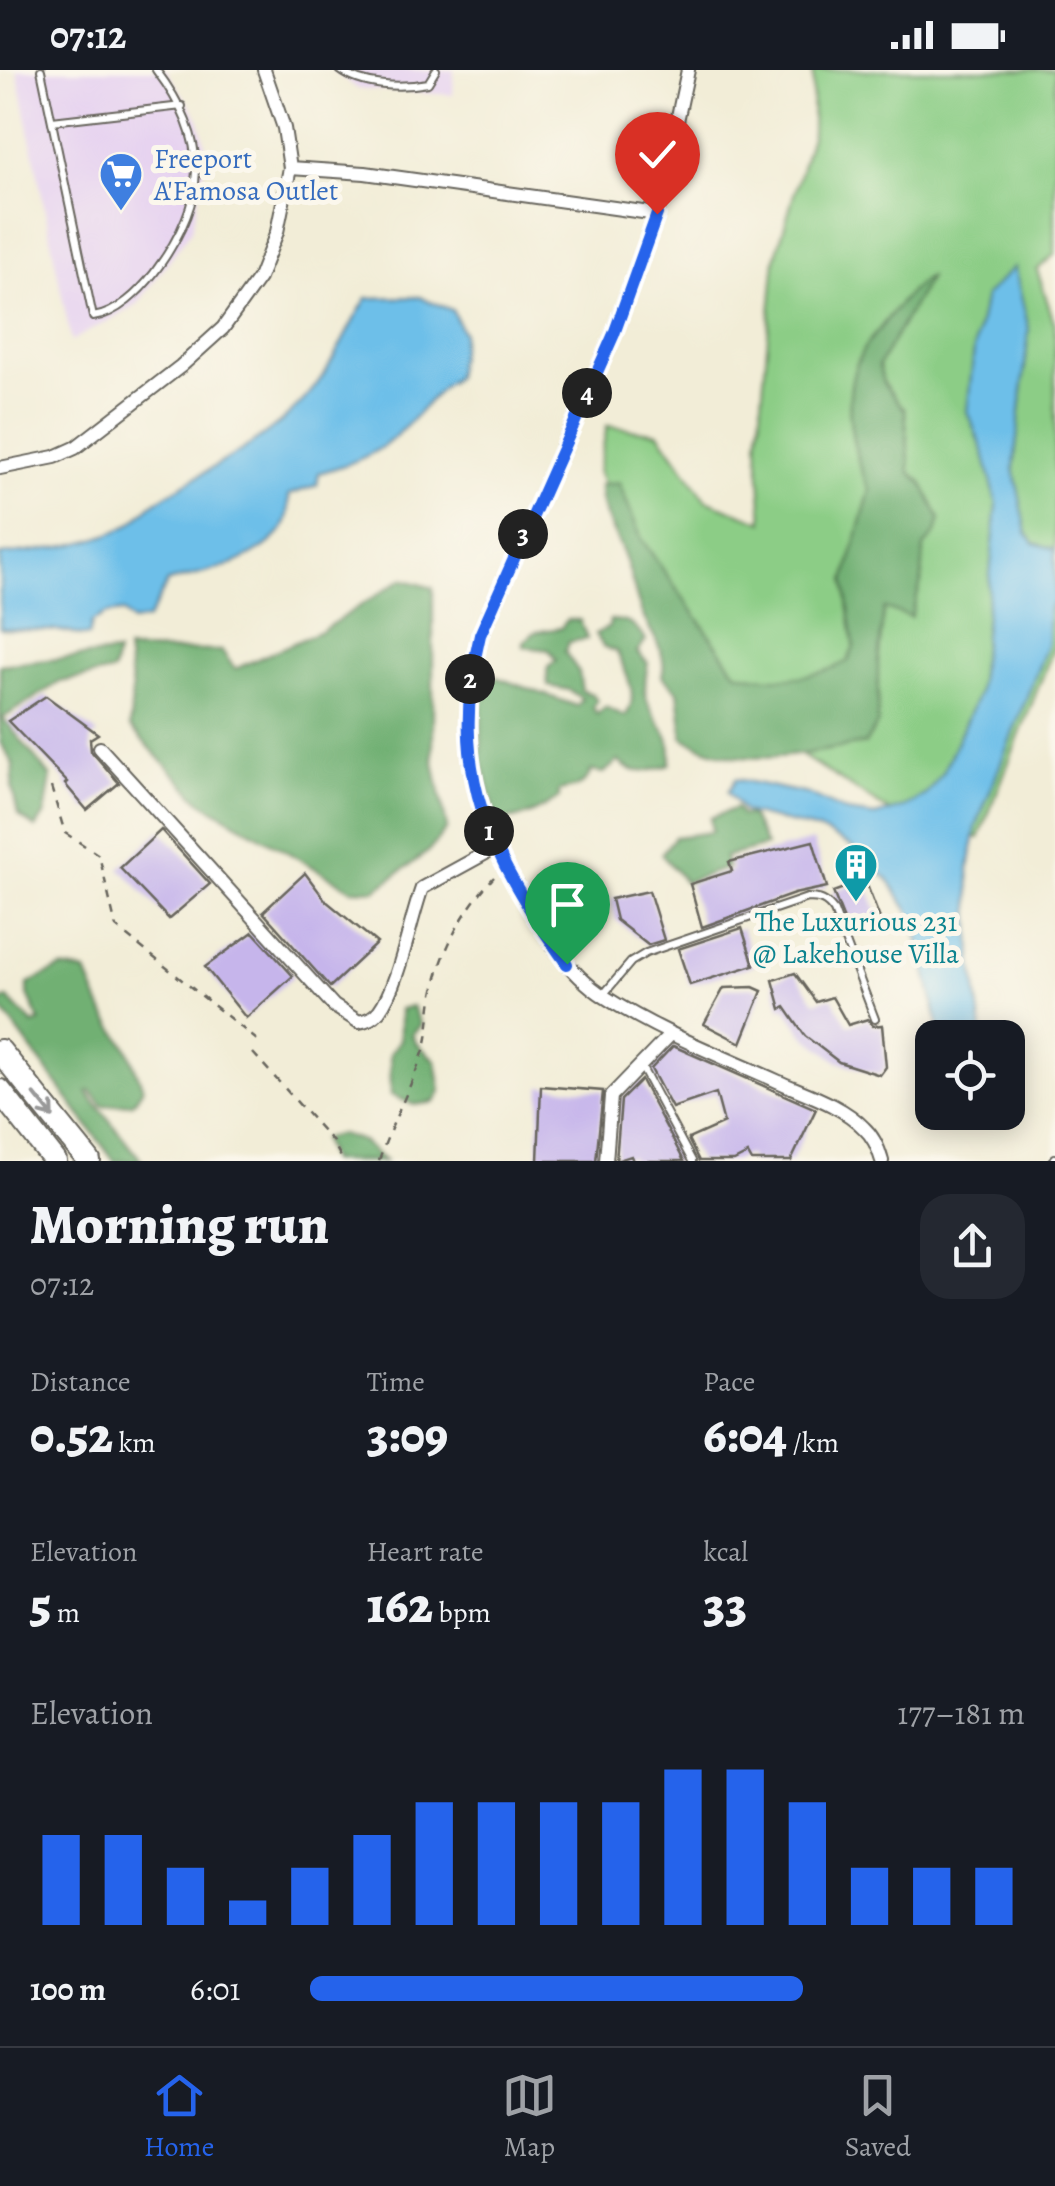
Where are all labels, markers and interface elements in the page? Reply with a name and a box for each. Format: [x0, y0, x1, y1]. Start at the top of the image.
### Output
text: 07:12 [50, 9, 126, 61]
pin [615, 112, 700, 215]
icon: check [630, 127, 685, 182]
place label: Freeport A'Famosa Outlet [153, 140, 338, 210]
supermarket icon: Freeport A'Famosa Outlet [98, 151, 144, 212]
pin: 4 [562, 368, 612, 418]
text: 4 [580, 374, 594, 412]
pin: 3 [498, 509, 548, 559]
text: 3 [517, 515, 529, 553]
pin: 2 [445, 654, 495, 704]
text: 2 [463, 660, 477, 698]
pin: 1 [464, 806, 514, 856]
text: 1 [484, 812, 494, 850]
building icon: The Luxurious 231 @ Lakehouse Villa [833, 842, 879, 903]
pin [525, 862, 610, 965]
icon: arrive [540, 877, 595, 932]
place label: The Luxurious 231 @ Lakehouse Villa [753, 903, 959, 973]
map controls [915, 1020, 1025, 1130]
button: locate [915, 1020, 1025, 1130]
one-way arrow [33, 1093, 55, 1119]
text: Morning run [30, 1187, 329, 1262]
button: share [920, 1194, 1025, 1299]
text: 07:12 [30, 1262, 94, 1306]
text: Distance [30, 1363, 130, 1401]
text: Time [367, 1363, 425, 1401]
text: Pace [703, 1363, 755, 1401]
text: 0.52 [30, 1401, 113, 1469]
text: 3:09 [367, 1401, 448, 1469]
text: 6:04 [703, 1401, 787, 1469]
text: km [113, 1424, 156, 1462]
text: /km [787, 1424, 839, 1462]
text: Elevation [30, 1533, 137, 1571]
text: Heart rate [367, 1533, 484, 1571]
text: kcal [703, 1533, 748, 1571]
text: 5 [30, 1571, 51, 1639]
text: 162 [367, 1571, 433, 1639]
text: 33 [703, 1571, 747, 1639]
text: m [51, 1594, 80, 1632]
text: bpm [433, 1594, 491, 1632]
text: Elevation [30, 1691, 153, 1735]
text: 177–181 m [897, 1691, 1025, 1735]
text: 100 m [30, 1967, 106, 2011]
text: 6:01 [190, 1967, 240, 2011]
tab: Home [144, 2068, 214, 2166]
tab: Map [502, 2068, 557, 2166]
tab: Saved [845, 2068, 911, 2166]

